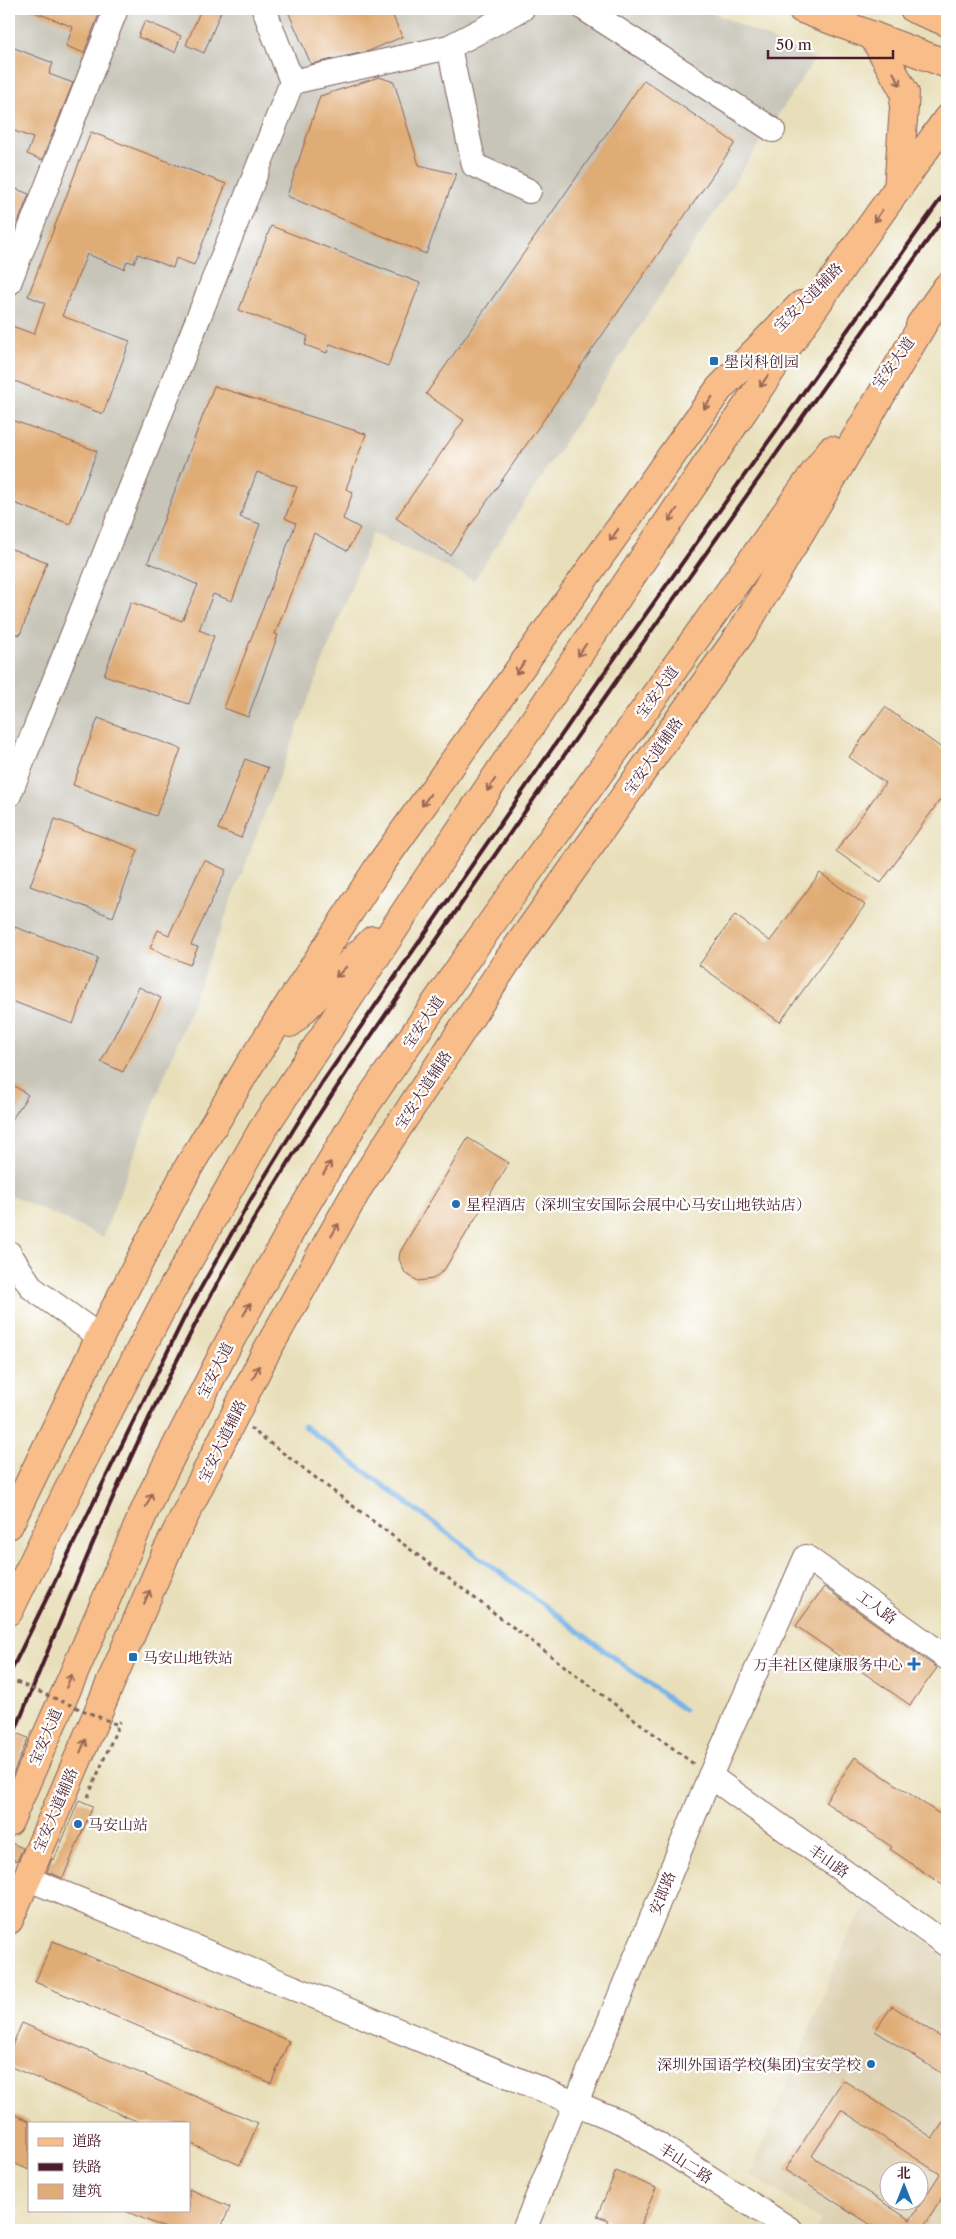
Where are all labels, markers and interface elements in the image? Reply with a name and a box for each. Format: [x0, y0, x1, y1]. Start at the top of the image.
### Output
scale bar [768, 28, 894, 60]
text: 50 m [776, 35, 812, 54]
one-way arrow [892, 71, 902, 85]
one-way arrow [873, 209, 883, 223]
street label: 宝安大道辅路 [769, 258, 847, 336]
street label: 宝安大道 [868, 333, 918, 393]
place label: 壆岗科创园 [724, 352, 799, 371]
marker: 壆岗科创园 [708, 355, 720, 367]
one-way arrow [759, 374, 769, 388]
one-way arrow [703, 396, 713, 410]
one-way arrow [668, 508, 678, 522]
one-way arrow [609, 528, 619, 542]
one-way arrow [577, 643, 587, 657]
one-way arrow [515, 661, 525, 675]
street label: 宝安大道 [632, 662, 682, 722]
street label: 宝安大道辅路 [619, 714, 687, 798]
one-way arrow [486, 778, 496, 792]
one-way arrow [421, 793, 431, 807]
one-way arrow [335, 966, 348, 978]
street label: 宝安大道 [398, 992, 448, 1052]
street label: 宝安大道辅路 [391, 1047, 455, 1133]
one-way arrow [323, 1161, 333, 1175]
place label: 星程酒店（深圳宝安国际会展中心马安山地铁站店） [466, 1195, 811, 1214]
marker: 星程酒店（深圳宝安国际会展中心马安山地铁站店） [450, 1198, 462, 1210]
one-way arrow [330, 1222, 340, 1237]
one-way arrow [243, 1303, 253, 1317]
street label: 宝安大道 [193, 1339, 237, 1401]
one-way arrow [251, 1364, 261, 1379]
street label: 宝安大道辅路 [194, 1396, 250, 1486]
one-way arrow [144, 1493, 154, 1508]
street label: 工人路 [853, 1586, 901, 1628]
one-way arrow [143, 1590, 152, 1605]
place label: 马安山地铁站 [143, 1648, 233, 1667]
marker: 马安山地铁站 [127, 1651, 139, 1663]
place label: 万丰社区健康服务中心 [753, 1655, 903, 1674]
marker: 万丰社区健康服务中心 [907, 1657, 921, 1671]
one-way arrow [65, 1674, 75, 1689]
street label: 宝安大道 [25, 1706, 65, 1768]
one-way arrow [78, 1739, 88, 1754]
street label: 宝安大道辅路 [29, 1765, 81, 1855]
place label: 马安山站 [88, 1815, 148, 1834]
marker: 马安山站 [72, 1818, 84, 1830]
street label: 丰山路 [805, 1840, 853, 1882]
street label: 安郎路 [645, 1869, 679, 1917]
place label: 深圳外国语学校(集团)宝安学校 [657, 2055, 861, 2074]
marker: 深圳外国语学校(集团)宝安学校 [865, 2058, 877, 2070]
legend [28, 2122, 190, 2212]
text: 道路 [72, 2131, 102, 2150]
street label: 丰山二路 [656, 2139, 716, 2187]
text: 铁路 [72, 2157, 102, 2176]
north arrow [878, 2162, 928, 2212]
text: 北 [897, 2164, 911, 2182]
text: 建筑 [72, 2181, 102, 2200]

